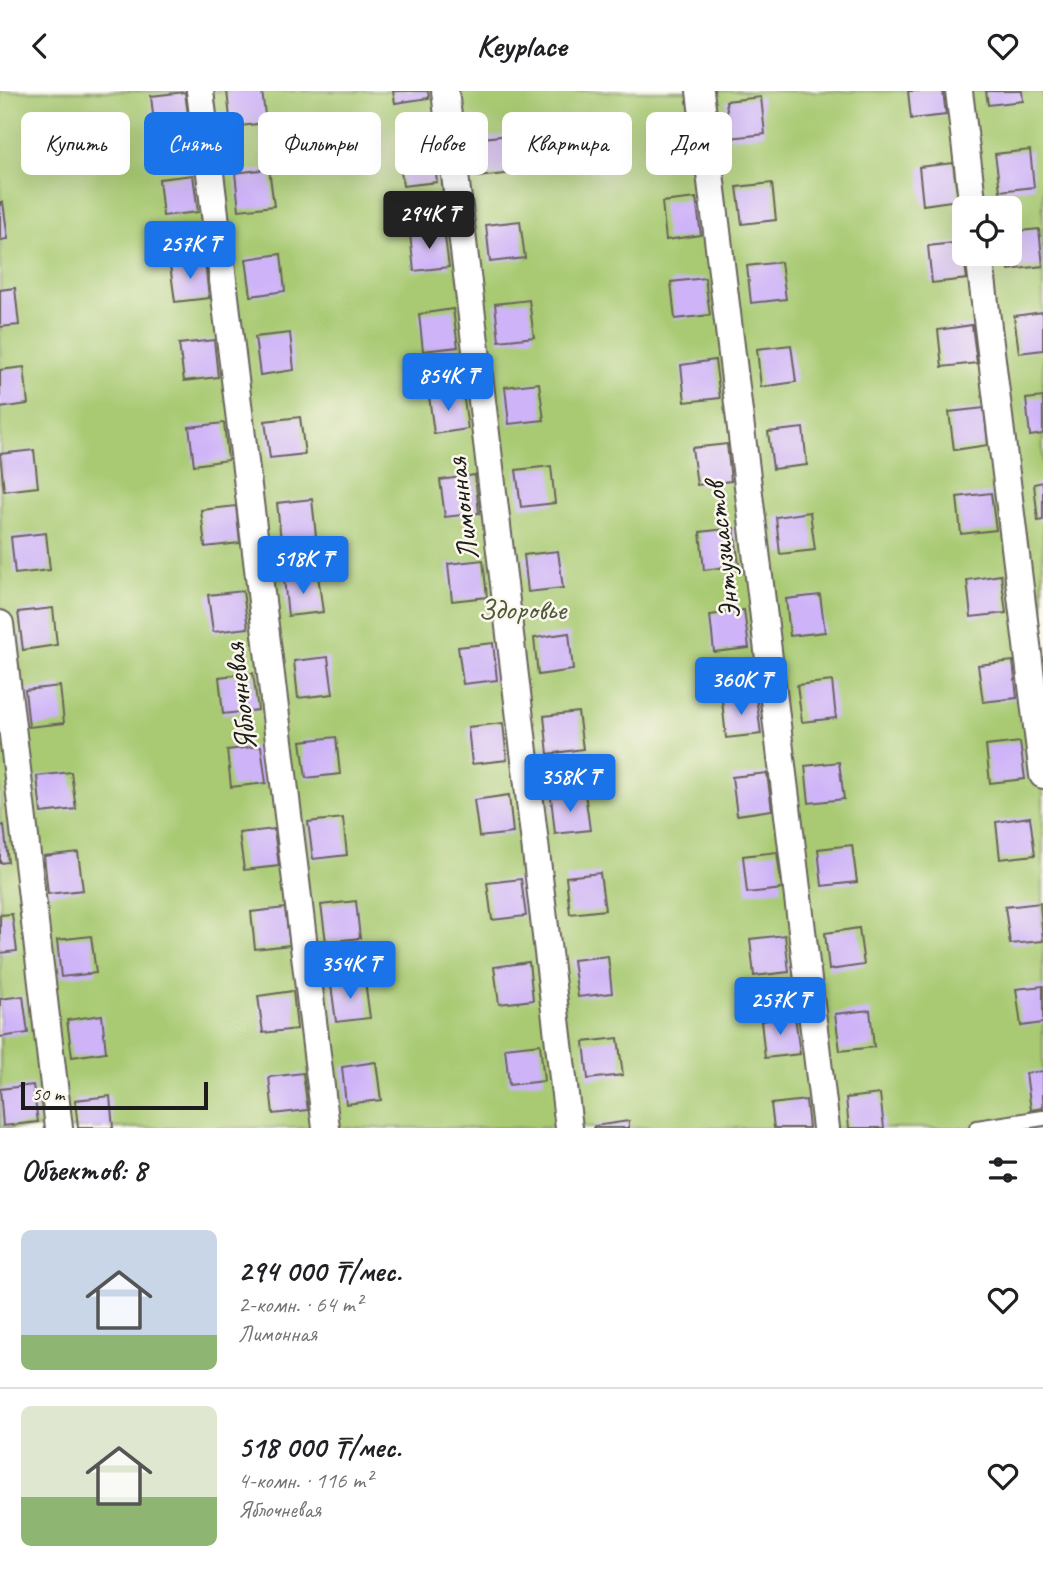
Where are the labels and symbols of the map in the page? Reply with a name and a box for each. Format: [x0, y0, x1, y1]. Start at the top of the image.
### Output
pin: 294K ₸ [372, 191, 486, 251]
pin: 257K ₸ [133, 221, 247, 281]
pin: 854K ₸ [391, 353, 505, 413]
street label: Лимонная [437, 454, 487, 563]
street label: Энтузиастов [694, 474, 749, 622]
pin: 518K ₸ [246, 537, 360, 596]
park label: Здоровье [478, 590, 568, 628]
street label: Яблочневая [214, 640, 265, 753]
pin: 360K ₸ [684, 657, 798, 717]
pin: 358K ₸ [513, 755, 627, 814]
pin: 354K ₸ [293, 941, 407, 1001]
pin: 257K ₸ [723, 977, 837, 1037]
scale bar [21, 1079, 208, 1111]

